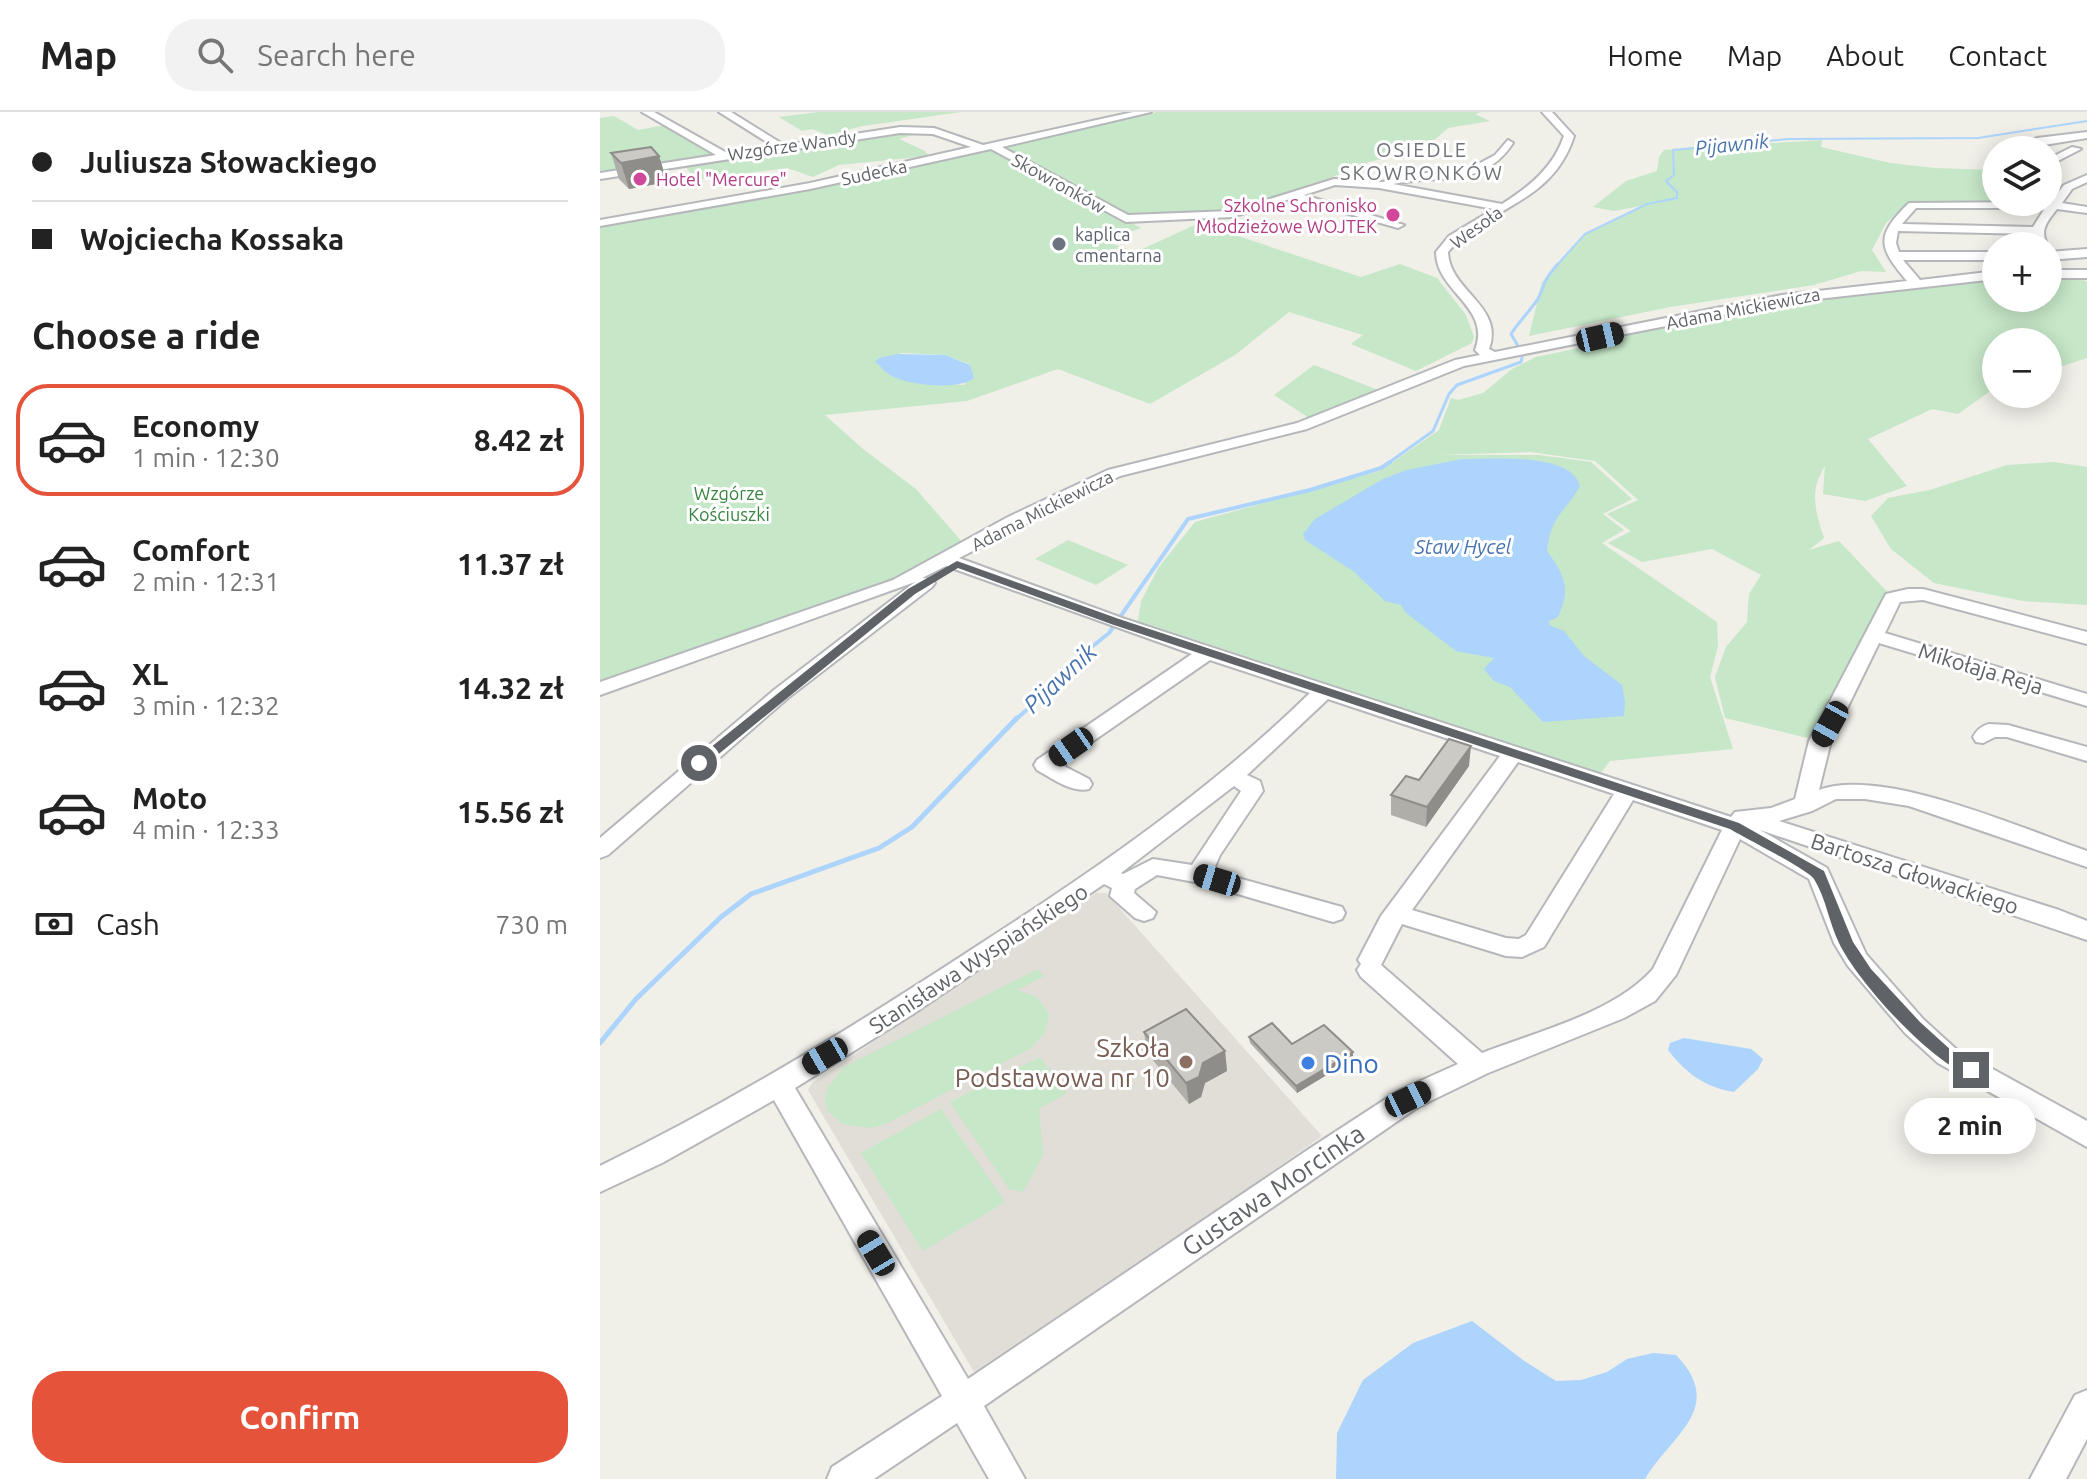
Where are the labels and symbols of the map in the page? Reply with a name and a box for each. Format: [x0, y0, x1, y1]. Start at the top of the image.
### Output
street label: Wzgórze Wandy [726, 126, 858, 164]
water label: Pijawnik [1694, 129, 1771, 159]
district label: OSIEDLE SKOWRONKÓW [1340, 138, 1504, 184]
street label: Skowronków [1009, 149, 1109, 217]
street label: Sudecka [839, 155, 909, 189]
place label: Hotel "Mercure" [656, 169, 787, 189]
marker: Hotel "Mercure" [631, 170, 649, 188]
place label: Szkolne Schronisko Młodzieżowe WOJTEK [1196, 195, 1377, 236]
street label: Wesoła [1446, 202, 1506, 252]
marker: Szkolne Schronisko Młodzieżowe WOJTEK [1384, 206, 1402, 224]
place label: kaplica cmentarna [1075, 224, 1162, 265]
marker: kaplica cmentarna [1050, 235, 1068, 253]
street label: Adama Mickiewicza [1664, 283, 1822, 333]
car [1574, 320, 1626, 354]
street label: Adama Mickiewicza [968, 466, 1116, 554]
park label: Wzgórze Kościuszki [688, 483, 770, 524]
water label: Staw Hycel [1414, 535, 1512, 558]
water label: Pijawnik [1018, 637, 1102, 718]
street label: Mikołaja Reja [1915, 637, 2047, 699]
car [1808, 697, 1852, 751]
car [1044, 723, 1098, 771]
route start [681, 745, 717, 781]
street label: Bartosza Głowackiego [1808, 828, 2022, 918]
car [1191, 862, 1243, 898]
street label: Stanisława Wyspiańskiego [864, 878, 1092, 1038]
place label: Szkoła Podstawowa nr 10 [955, 1033, 1170, 1092]
car [798, 1034, 852, 1078]
place label: Dino [1324, 1049, 1379, 1078]
route end [1953, 1052, 1989, 1088]
marker: Szkoła Podstawowa nr 10 [1177, 1053, 1195, 1071]
marker: Dino [1299, 1054, 1317, 1072]
car [1381, 1078, 1435, 1120]
callout: 2 min [1905, 1098, 2037, 1154]
street label: Gustawa Morcinka [1176, 1118, 1370, 1262]
car [853, 1226, 899, 1280]

